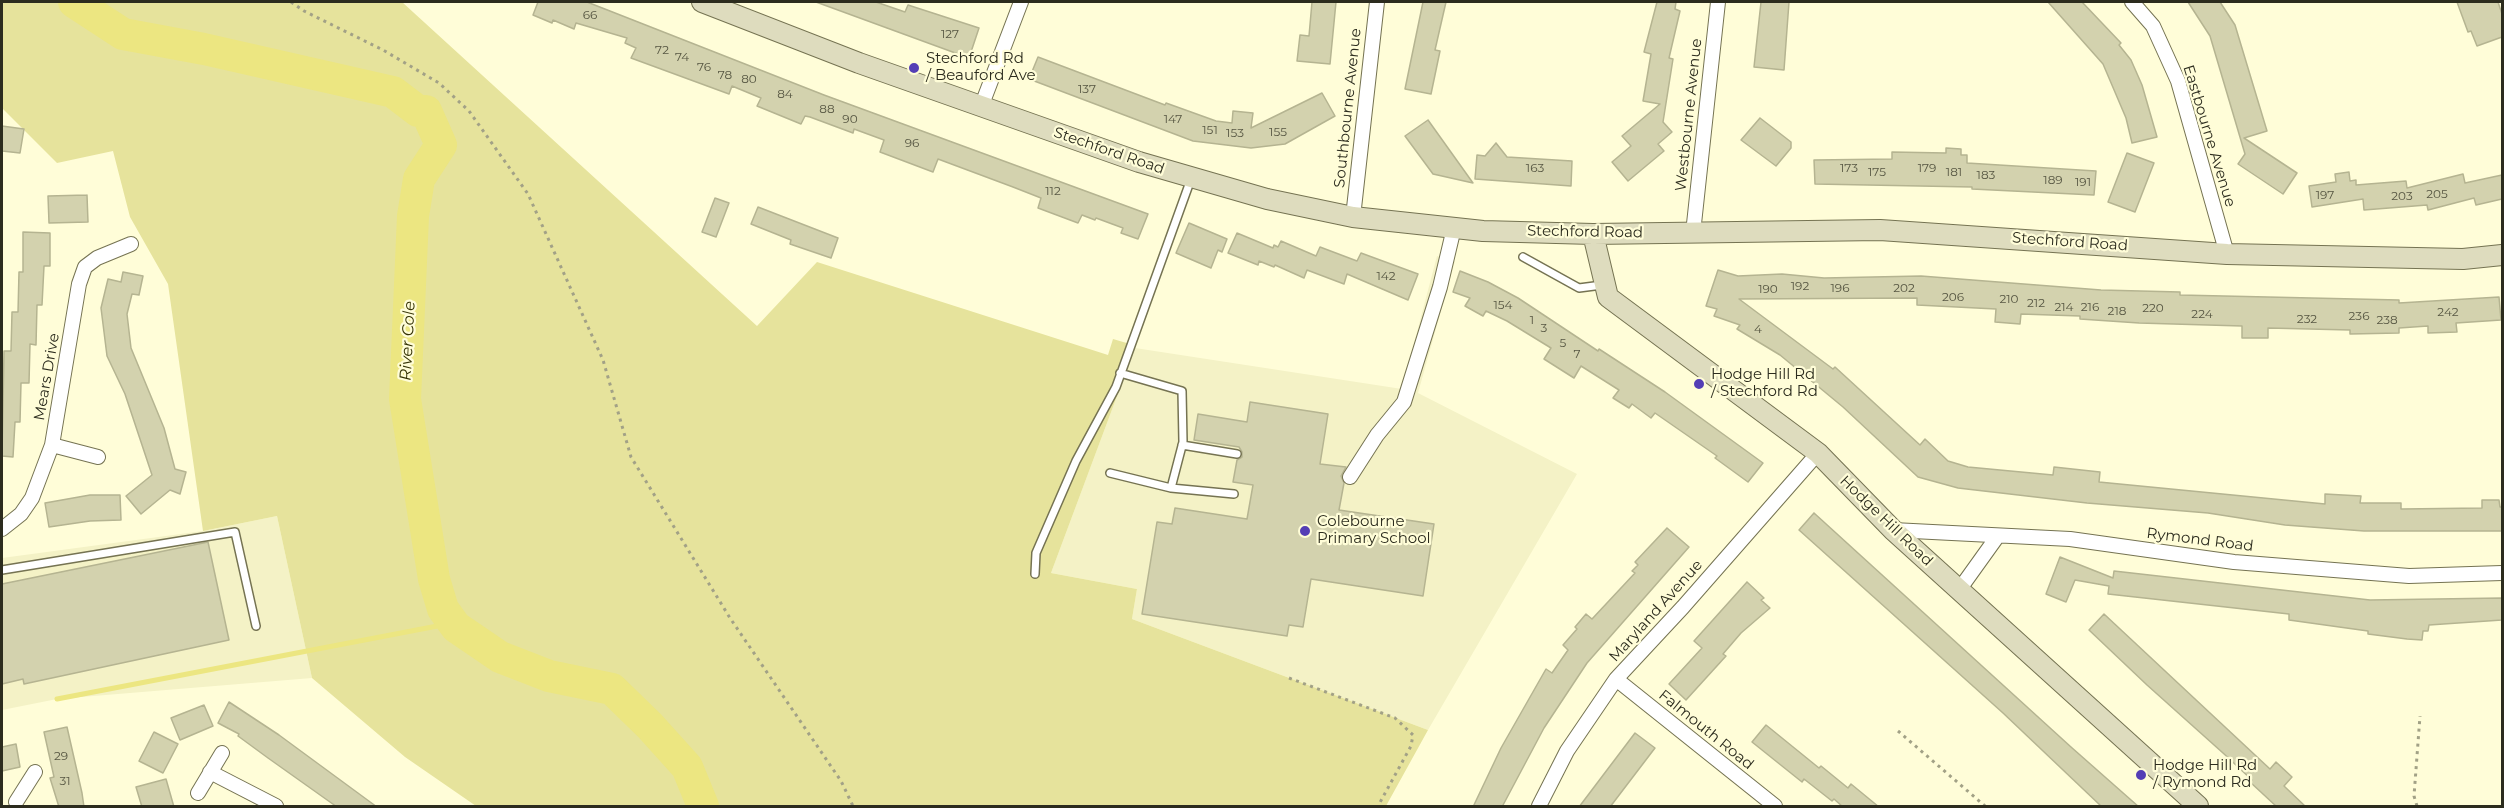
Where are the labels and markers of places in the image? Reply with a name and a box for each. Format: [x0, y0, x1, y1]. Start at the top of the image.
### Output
place label: Stechford Rd / Beauford Ave [926, 50, 1036, 85]
marker: Stechford Rd / Beauford Ave [907, 61, 921, 75]
place label: Hodge Hill Rd / Stechford Rd [1711, 366, 1818, 401]
marker: Hodge Hill Rd / Stechford Rd [1692, 377, 1706, 391]
place label: Colebourne Primary School [1317, 513, 1431, 548]
marker: Colebourne Primary School [1298, 524, 1312, 538]
place label: Hodge Hill Rd / Rymond Rd [2153, 757, 2257, 792]
marker: Hodge Hill Rd / Rymond Rd [2134, 768, 2148, 782]

